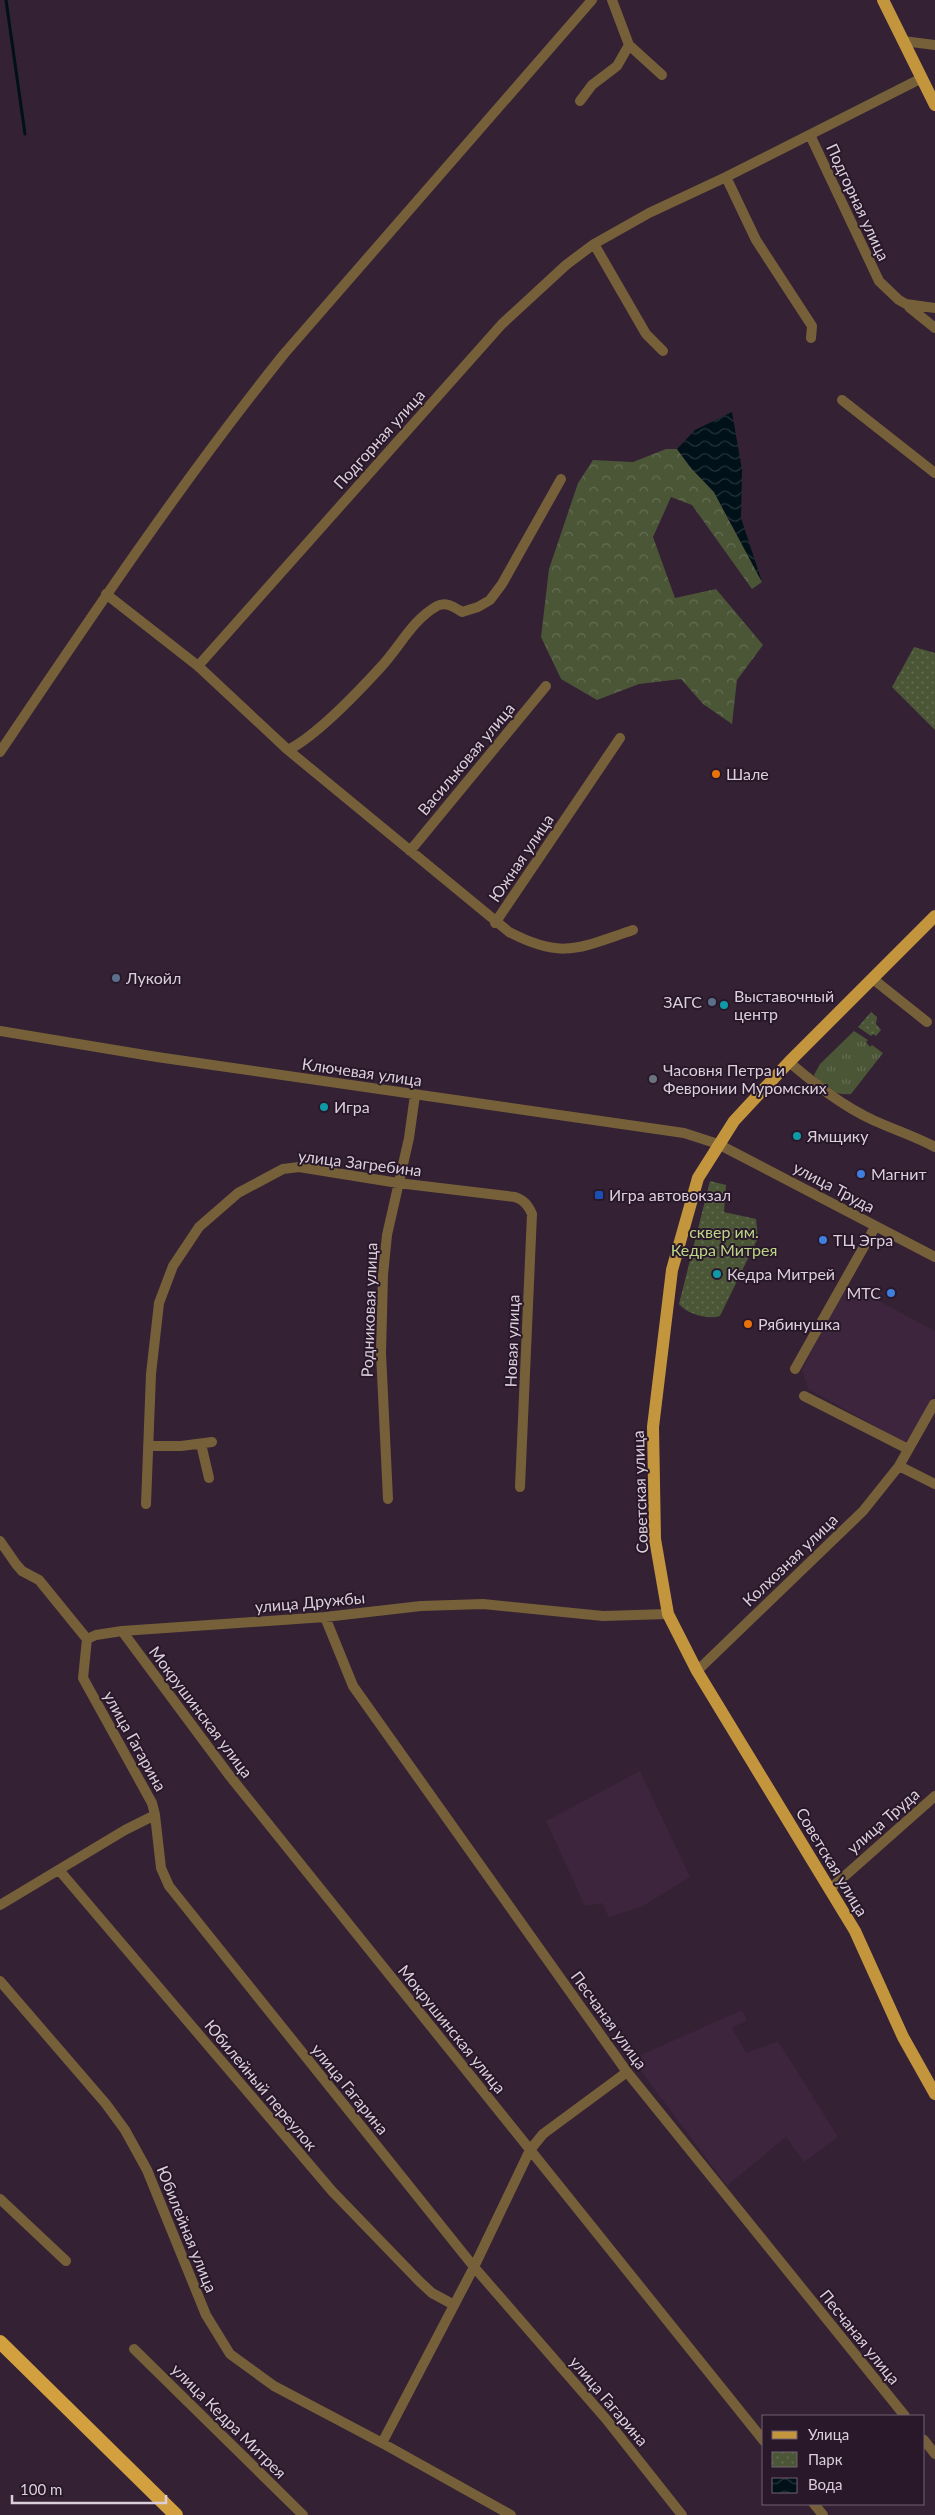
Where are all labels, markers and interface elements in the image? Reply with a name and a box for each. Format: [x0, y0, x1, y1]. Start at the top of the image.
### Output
street label: Подгорная улица [823, 140, 894, 263]
street label: Подгорная улица [329, 385, 428, 492]
street label: Васильковая улица [413, 699, 518, 819]
place label: Шале [726, 764, 769, 783]
marker: Шале [710, 768, 722, 780]
street label: Южная улица [484, 810, 557, 905]
place label: Лукойл [125, 968, 181, 987]
marker: Лукойл [110, 972, 122, 984]
place label: Выставочный центр [734, 986, 834, 1023]
place label: ЗАГС [663, 992, 702, 1011]
marker: ЗАГС [706, 996, 718, 1008]
marker: Выставочный центр [718, 999, 730, 1011]
street label: Ключевая улица [301, 1054, 423, 1089]
place label: Часовня Петра и Февронии Муромских [663, 1060, 827, 1097]
marker: Часовня Петра и Февронии Муромских [647, 1073, 659, 1085]
place label: Игра [334, 1097, 370, 1116]
marker: Игра [318, 1101, 330, 1113]
place label: Ямщику [806, 1126, 869, 1145]
marker: Ямщику [791, 1130, 803, 1142]
street label: улица Загребина [297, 1145, 423, 1180]
street label: улица Труда [790, 1157, 878, 1216]
place label: Магнит [871, 1164, 927, 1183]
marker: Магнит [855, 1168, 867, 1180]
place label: Игра автовокзал [609, 1185, 731, 1204]
marker: Игра автовокзал [593, 1189, 605, 1201]
park label: сквер им. Кедра Митрея [671, 1222, 777, 1259]
place label: ТЦ Эгра [833, 1230, 893, 1249]
marker: ТЦ Эгра [817, 1234, 829, 1246]
street label: Родниковая улица [357, 1242, 380, 1378]
place label: Кедра Митрей [727, 1264, 835, 1283]
marker: Кедра Митрей [711, 1268, 723, 1280]
place label: МТС [847, 1283, 881, 1302]
marker: МТС [885, 1287, 897, 1299]
street label: Новая улица [500, 1294, 523, 1388]
place label: Рябинушка [758, 1314, 840, 1333]
marker: Рябинушка [742, 1318, 754, 1330]
street label: Советская улица [628, 1430, 651, 1554]
street label: Колхозная улица [738, 1510, 841, 1610]
street label: улица Дружбы [254, 1587, 366, 1616]
street label: Мокрушинская улица [146, 1642, 257, 1781]
street label: улица Гагарина [100, 1687, 171, 1794]
street label: улица Труда [843, 1784, 923, 1857]
street label: Советская улица [793, 1804, 872, 1919]
street label: Мокрушинская улица [395, 1961, 510, 2097]
street label: Песчаная улица [567, 1967, 651, 2072]
street label: Юбилейный переулок [201, 2015, 322, 2155]
street label: улица Гагарина [308, 2039, 393, 2138]
street label: Юбилейная улица [153, 2163, 222, 2295]
street label: Песчаная улица [816, 2285, 904, 2388]
street label: улица Гагарина [566, 2352, 653, 2450]
street label: улица Кедра Митрея [168, 2359, 291, 2482]
legend [762, 2415, 925, 2505]
text: Улица [808, 2425, 849, 2443]
text: Парк [808, 2450, 843, 2468]
scale bar [12, 2472, 166, 2504]
text: Вода [808, 2475, 843, 2493]
text: 100 m [20, 2480, 62, 2498]

